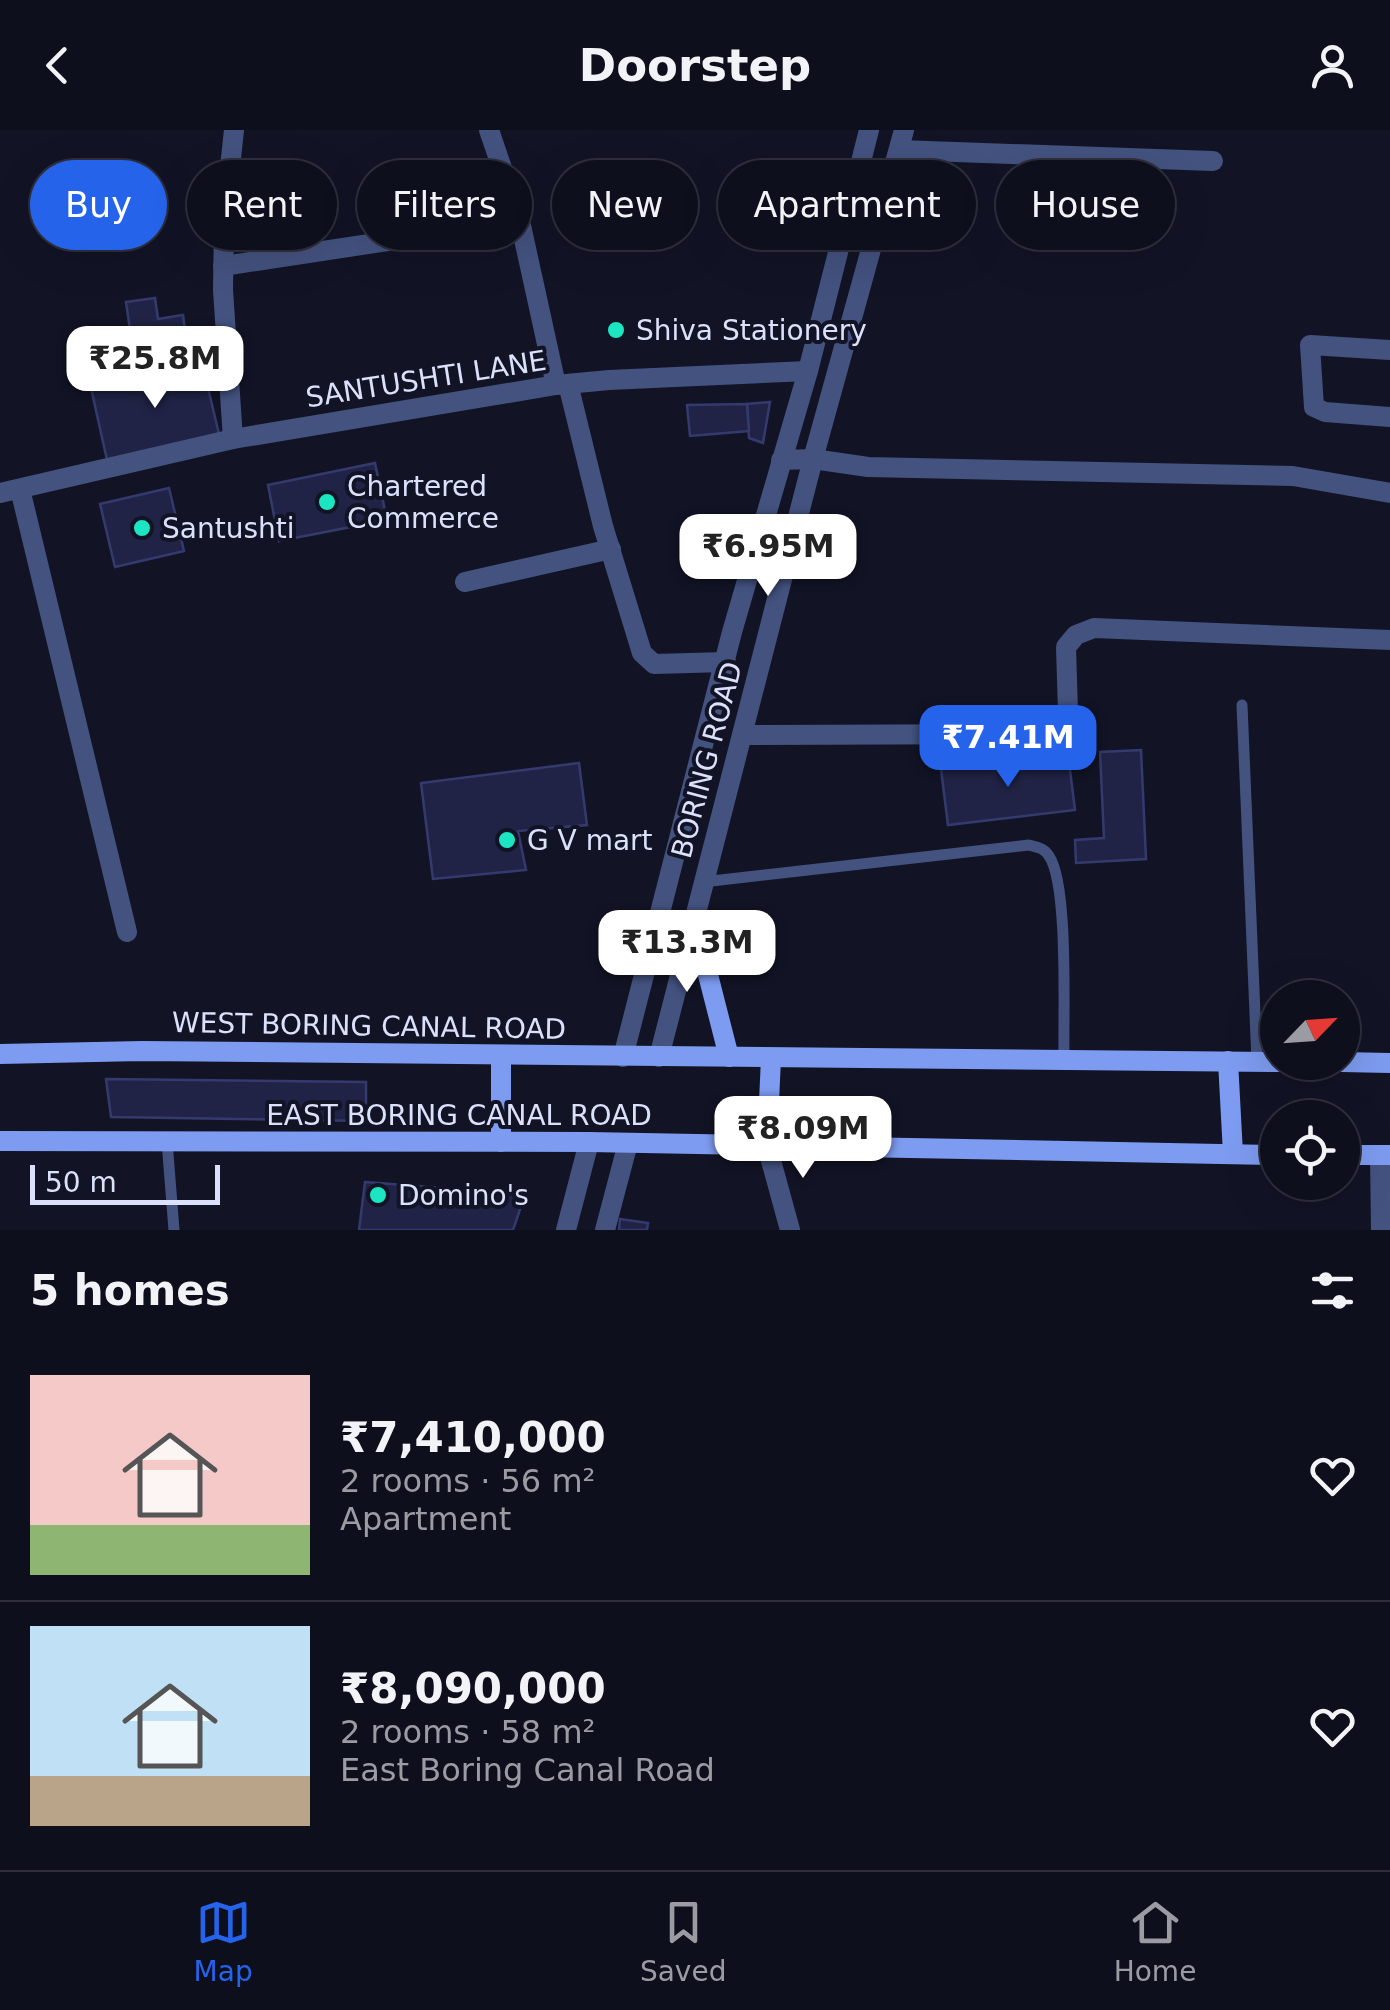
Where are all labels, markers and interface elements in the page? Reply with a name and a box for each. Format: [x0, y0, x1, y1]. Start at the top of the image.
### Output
icon: back [30, 38, 85, 93]
icon: person [1305, 38, 1360, 93]
text: Doorstep [579, 39, 811, 92]
chip: Buy [30, 160, 167, 250]
chip: Rent [187, 160, 337, 250]
chip: Filters [357, 160, 532, 250]
chip: New [552, 160, 698, 250]
chip: Apartment [718, 160, 976, 250]
chip: House [996, 160, 1175, 250]
place label: Shiva Stationery [636, 314, 867, 347]
marker: Shiva Stationery [605, 319, 627, 341]
pin: ₹25.8M [74, 326, 236, 411]
text: ₹25.8M [88, 339, 222, 377]
street label: SANTUSHTI LANE [303, 344, 549, 414]
place label: Chartered Commerce [347, 470, 499, 535]
marker: Chartered Commerce [316, 491, 338, 513]
place label: Santushti [162, 512, 295, 545]
pin: ₹6.95M [687, 514, 849, 599]
marker: Santushti [131, 517, 153, 539]
text: ₹6.95M [701, 527, 835, 565]
street label: BORING ROAD [665, 658, 749, 862]
pin: ₹7.41M [927, 705, 1089, 790]
text: ₹7.41M [941, 718, 1075, 756]
place label: G V mart [527, 824, 653, 857]
marker: G V mart [496, 829, 518, 851]
pin: ₹13.3M [606, 910, 768, 995]
text: ₹13.3M [620, 923, 754, 961]
north arrow [1260, 980, 1360, 1080]
map controls [1260, 980, 1360, 1200]
street label: WEST BORING CANAL ROAD [172, 1006, 566, 1046]
pin: ₹8.09M [722, 1096, 884, 1181]
street label: EAST BORING CANAL ROAD [266, 1099, 652, 1132]
button: locate [1260, 1100, 1360, 1200]
text: ₹8.09M [736, 1109, 870, 1147]
scale bar [30, 1160, 220, 1204]
text: 50 m [45, 1166, 117, 1199]
place label: Domino's [398, 1179, 529, 1212]
marker: Domino's [367, 1184, 389, 1206]
icon: filters [1305, 1263, 1360, 1318]
text: 5 homes [30, 1266, 230, 1315]
text: ₹7,410,000 [340, 1413, 606, 1462]
icon: home [110, 1415, 230, 1535]
icon: heart [1305, 1448, 1360, 1503]
text: 2 rooms · 56 m² [340, 1462, 595, 1500]
text: Apartment [340, 1500, 511, 1538]
text: ₹8,090,000 [340, 1664, 606, 1713]
icon: home [110, 1666, 230, 1786]
icon: heart [1305, 1699, 1360, 1754]
text: 2 rooms · 58 m² [340, 1713, 595, 1751]
text: East Boring Canal Road [340, 1751, 715, 1789]
tab: Map [194, 1895, 253, 1988]
tab: Saved [640, 1895, 726, 1988]
tab: Home [1114, 1895, 1196, 1988]

